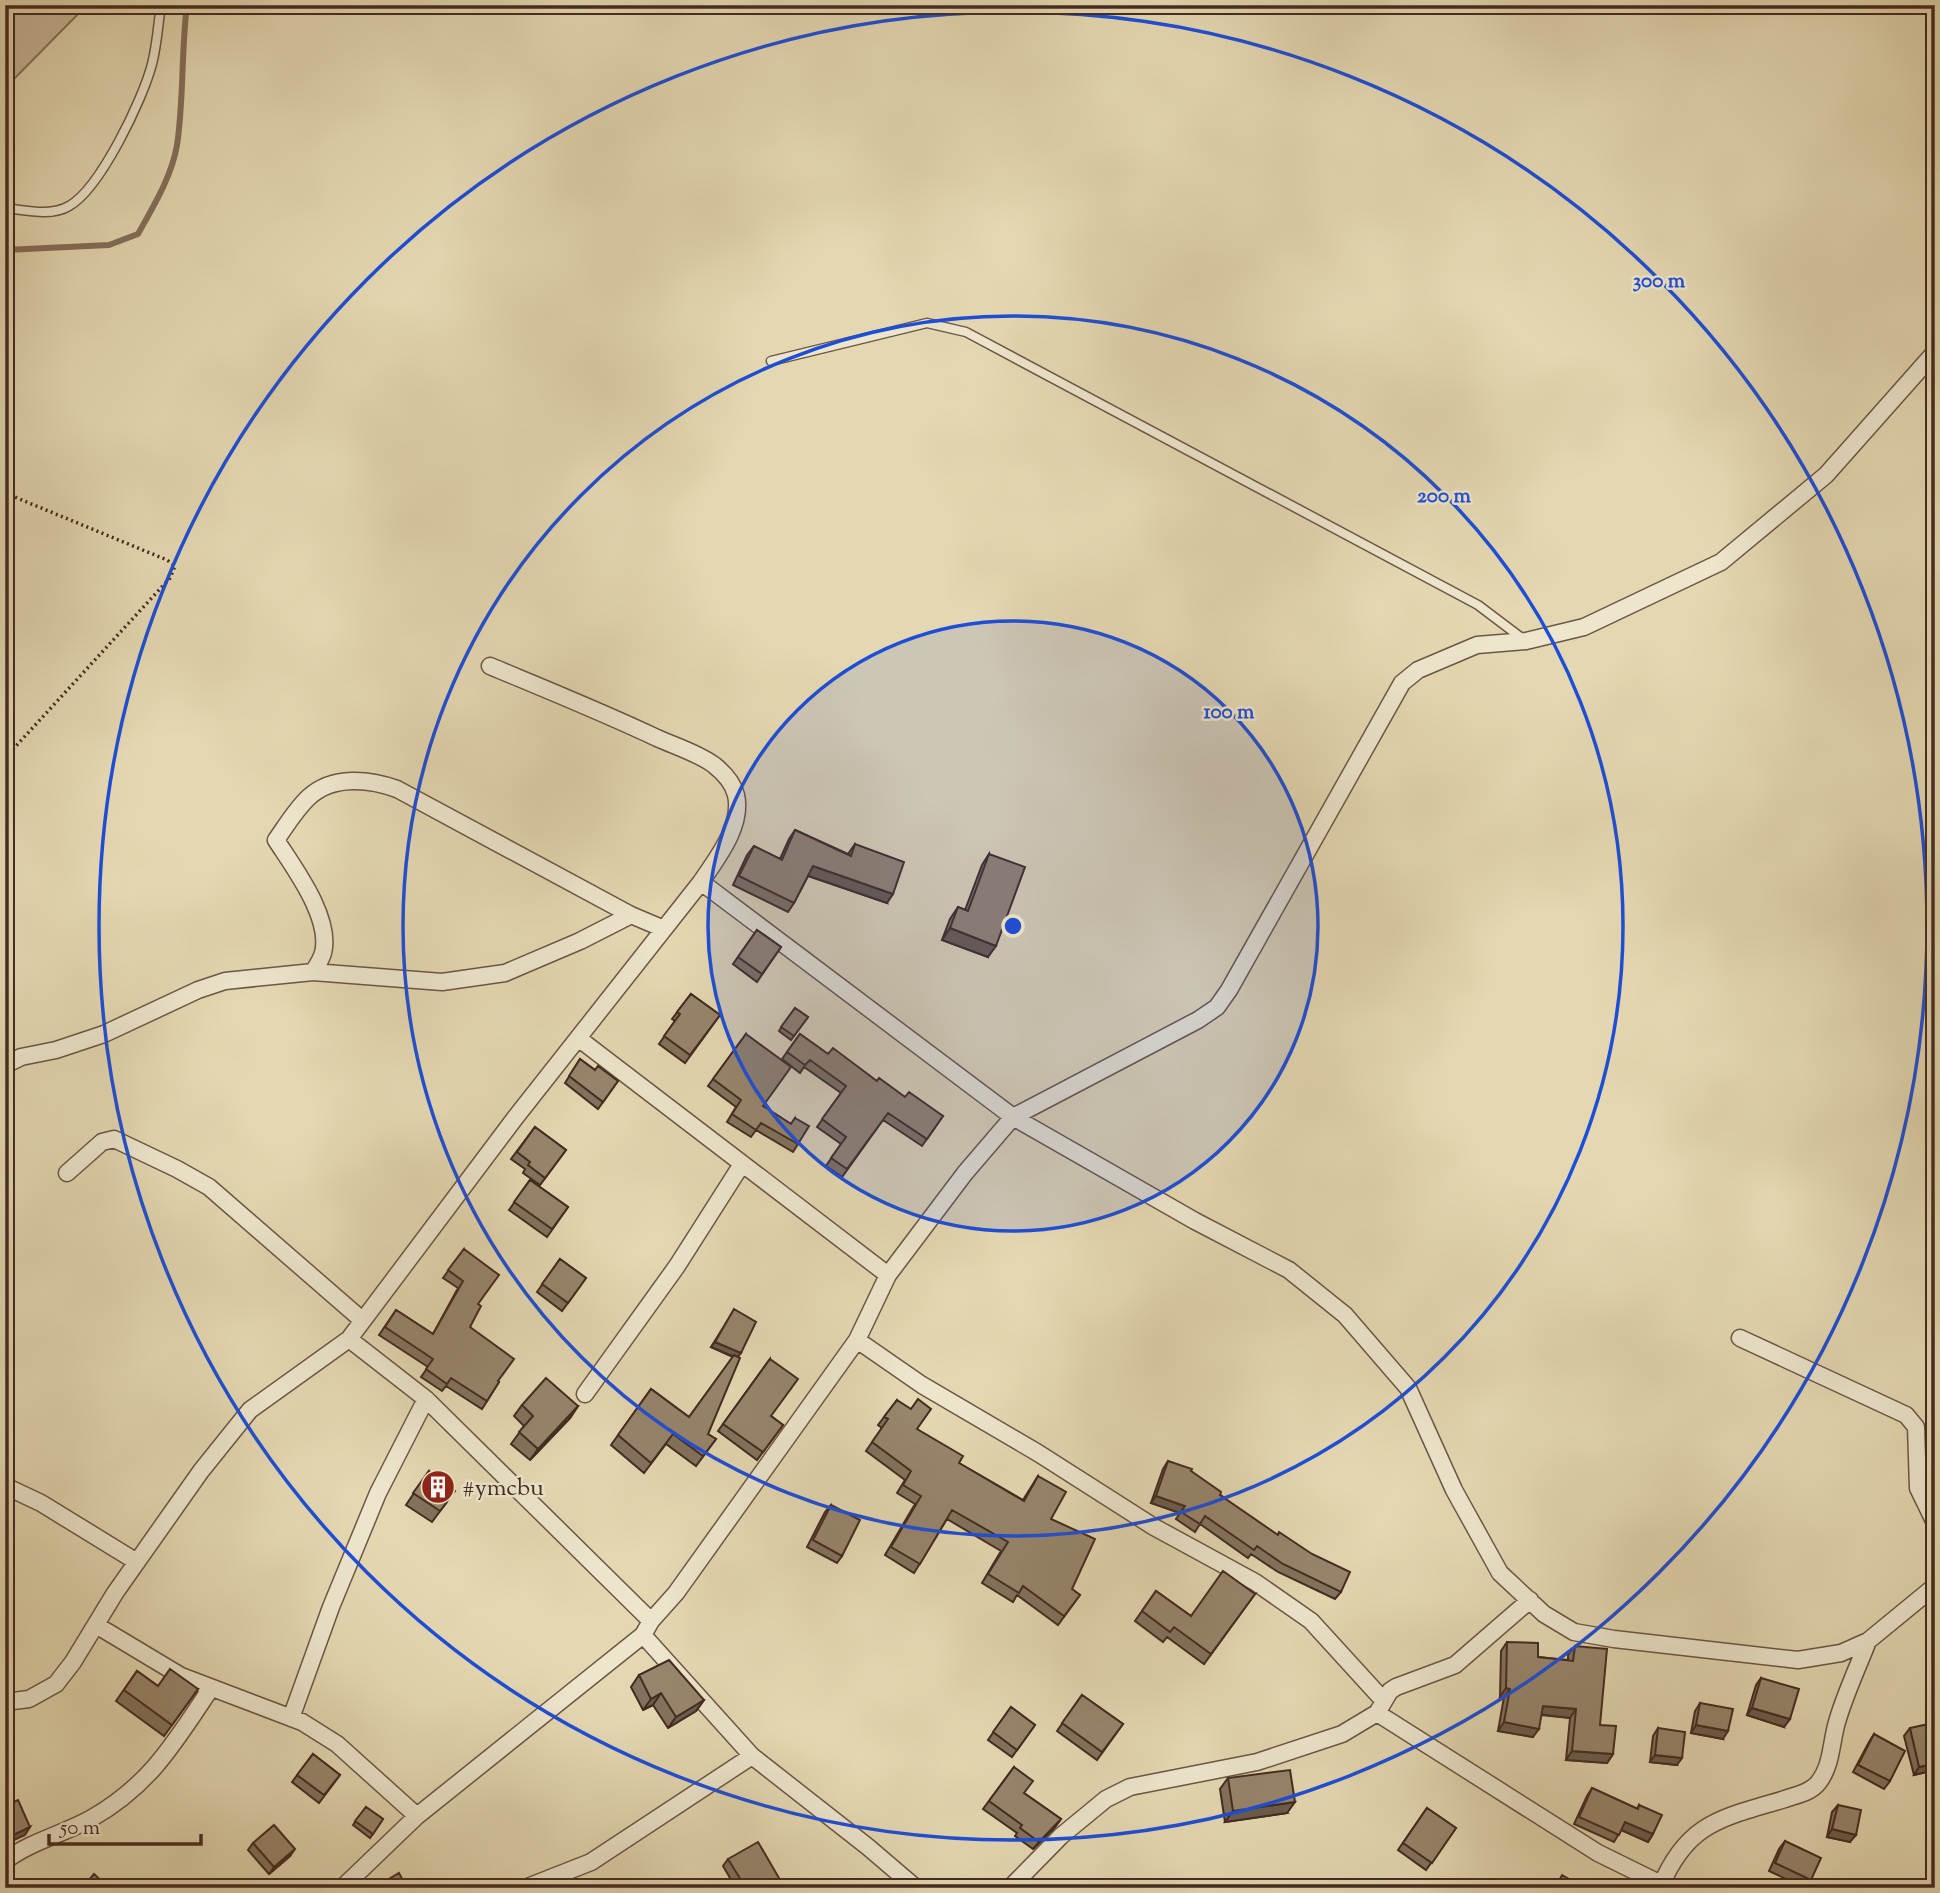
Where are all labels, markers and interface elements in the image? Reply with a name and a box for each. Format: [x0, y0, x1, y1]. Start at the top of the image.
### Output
text: 300 m [1633, 267, 1686, 297]
text: 200 m [1417, 482, 1472, 512]
text: 100 m [1204, 698, 1255, 728]
centre of rings [1001, 914, 1025, 938]
building icon: #ymcbu [419, 1468, 457, 1506]
place label: #ymcbu [462, 1472, 544, 1506]
scale bar [49, 1802, 201, 1846]
text: 50 m [59, 1814, 100, 1844]

